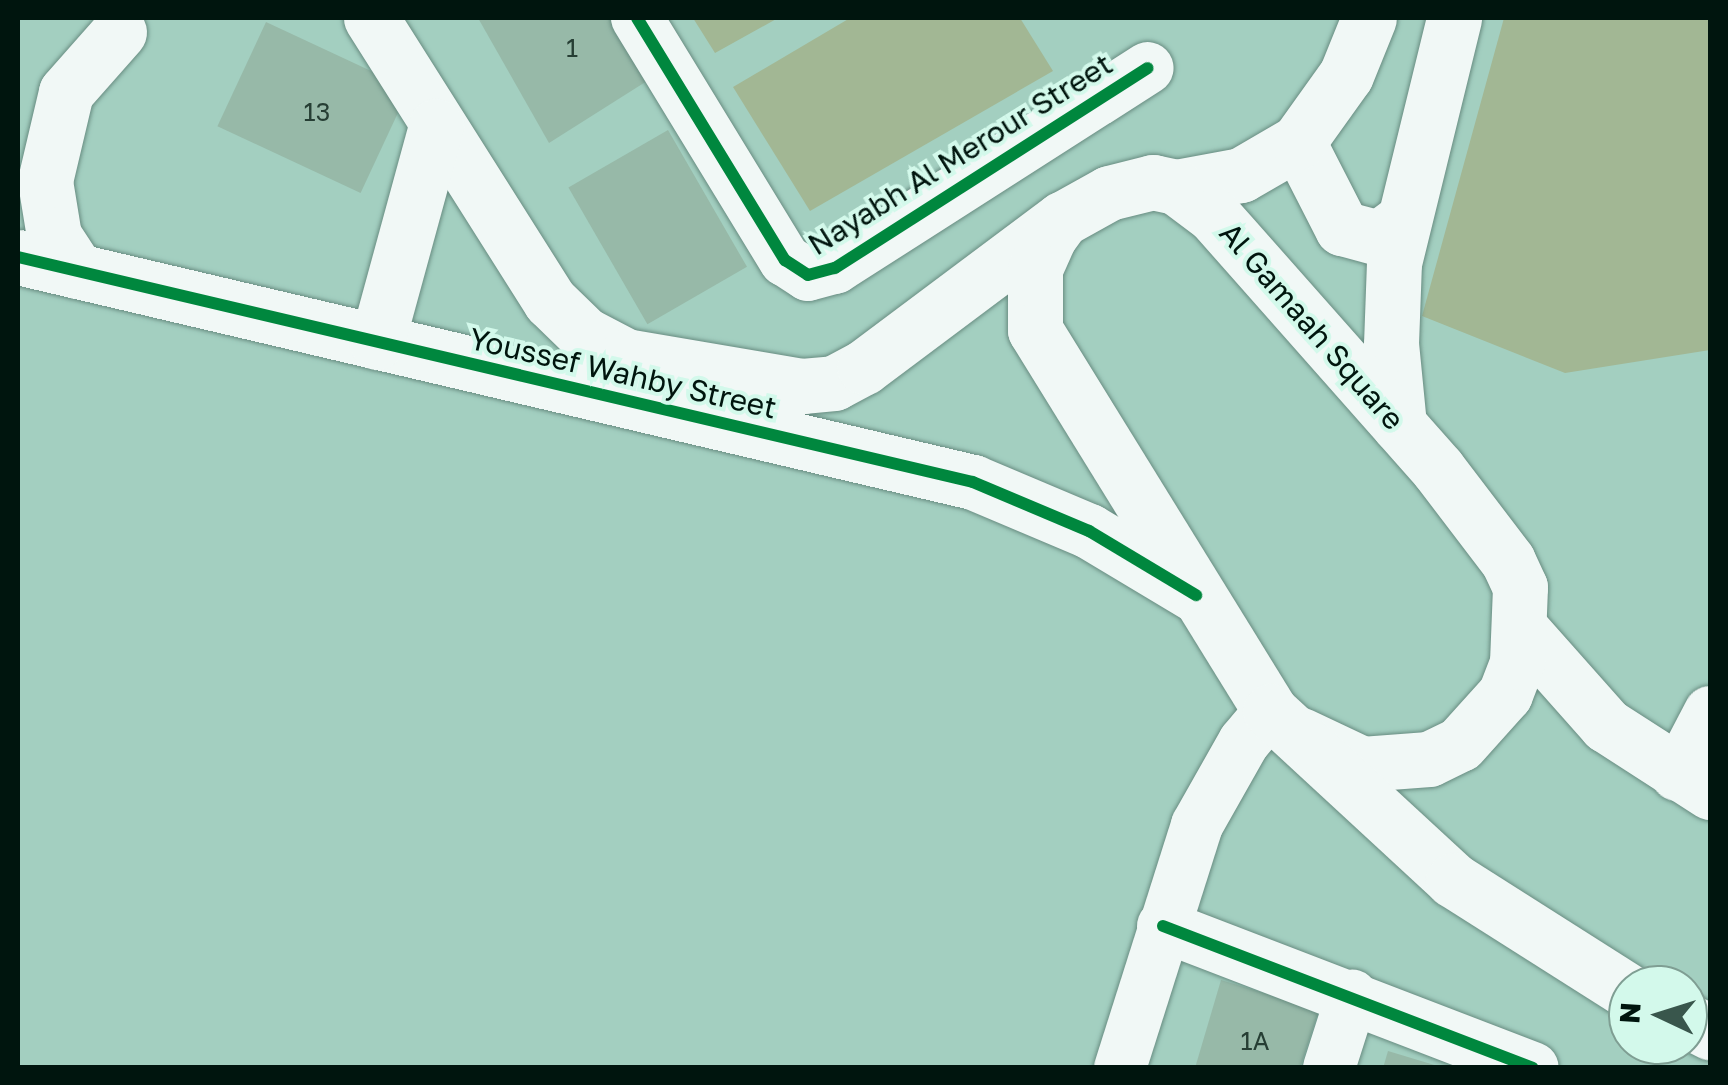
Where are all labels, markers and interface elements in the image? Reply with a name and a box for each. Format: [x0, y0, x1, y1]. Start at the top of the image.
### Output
house number: 1 [566, 33, 578, 63]
street label: Nayabh Al Merour Street [801, 46, 1119, 262]
house number: 13 [304, 97, 330, 127]
street label: Al Gamaah Square [1212, 215, 1412, 437]
street label: Youssef Wahby Street [466, 320, 780, 426]
north arrow [1608, 965, 1708, 1065]
text: N [1612, 1001, 1647, 1025]
house number: 1A [1241, 1026, 1269, 1056]

